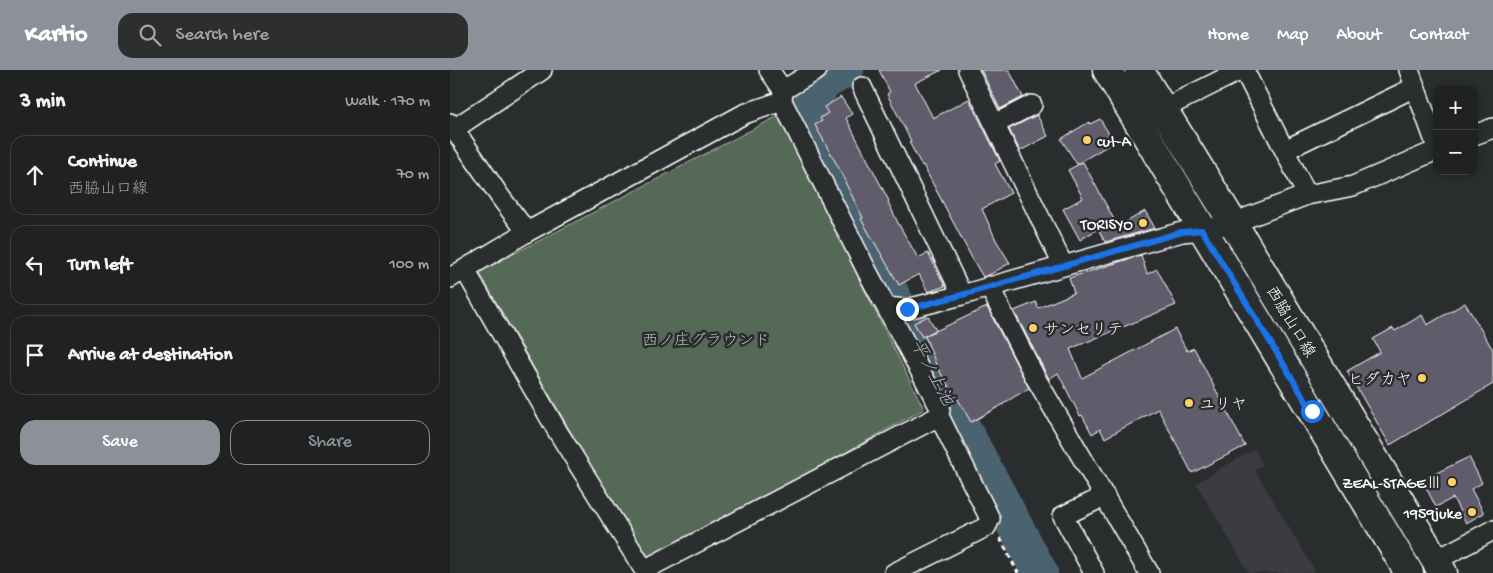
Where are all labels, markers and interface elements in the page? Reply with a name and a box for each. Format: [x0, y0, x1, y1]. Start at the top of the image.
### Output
search box [118, 13, 468, 58]
text: Kartio [25, 21, 88, 50]
icon: search [136, 21, 164, 49]
text: Search here [176, 24, 269, 47]
text: Home [1207, 25, 1249, 46]
text: Map [1277, 25, 1308, 46]
text: About [1336, 25, 1382, 46]
text: Contact [1410, 25, 1468, 46]
map controls [1433, 85, 1478, 175]
button: + [1433, 85, 1478, 130]
text: 3 min [20, 90, 65, 115]
text: Walk · 170 m [345, 93, 430, 112]
button: − [1433, 130, 1478, 175]
marker: cut-A [1081, 134, 1093, 146]
place label: cut-A [1097, 134, 1133, 153]
text: Continue [68, 151, 137, 174]
icon: ahead [21, 161, 49, 189]
text: 70 m [396, 166, 429, 185]
text: 西脇山口線 [68, 181, 148, 200]
place label: TORISYO [1080, 217, 1133, 236]
marker: TORISYO [1137, 217, 1149, 229]
icon: left [21, 251, 49, 279]
text: Turn left [68, 254, 132, 277]
text: 100 m [389, 256, 429, 275]
street label: 西脇山口線 [1260, 283, 1319, 362]
route end [896, 298, 919, 321]
marker: サンセリテ [1027, 322, 1039, 334]
place label: サンセリテ [1043, 322, 1123, 341]
park label: 西ノ庄グラウンド [642, 332, 770, 352]
water label: 平ノ上池 [905, 336, 958, 411]
icon: arrive [21, 341, 49, 369]
text: Arrive at destination [68, 344, 232, 367]
place label: ヒダカヤ [1348, 371, 1412, 391]
marker: ヒダカヤ [1416, 372, 1428, 384]
marker: ユリヤ [1183, 397, 1195, 409]
place label: ユリヤ [1199, 397, 1247, 416]
route start [1301, 400, 1324, 423]
button: Save [20, 420, 220, 465]
button: Share [230, 420, 430, 465]
place label: ZEAL-STAGEⅢ [1342, 476, 1442, 495]
marker: ZEAL-STAGEⅢ [1446, 476, 1458, 488]
place label: 1959juke [1403, 506, 1463, 525]
marker: 1959juke [1466, 506, 1478, 518]

